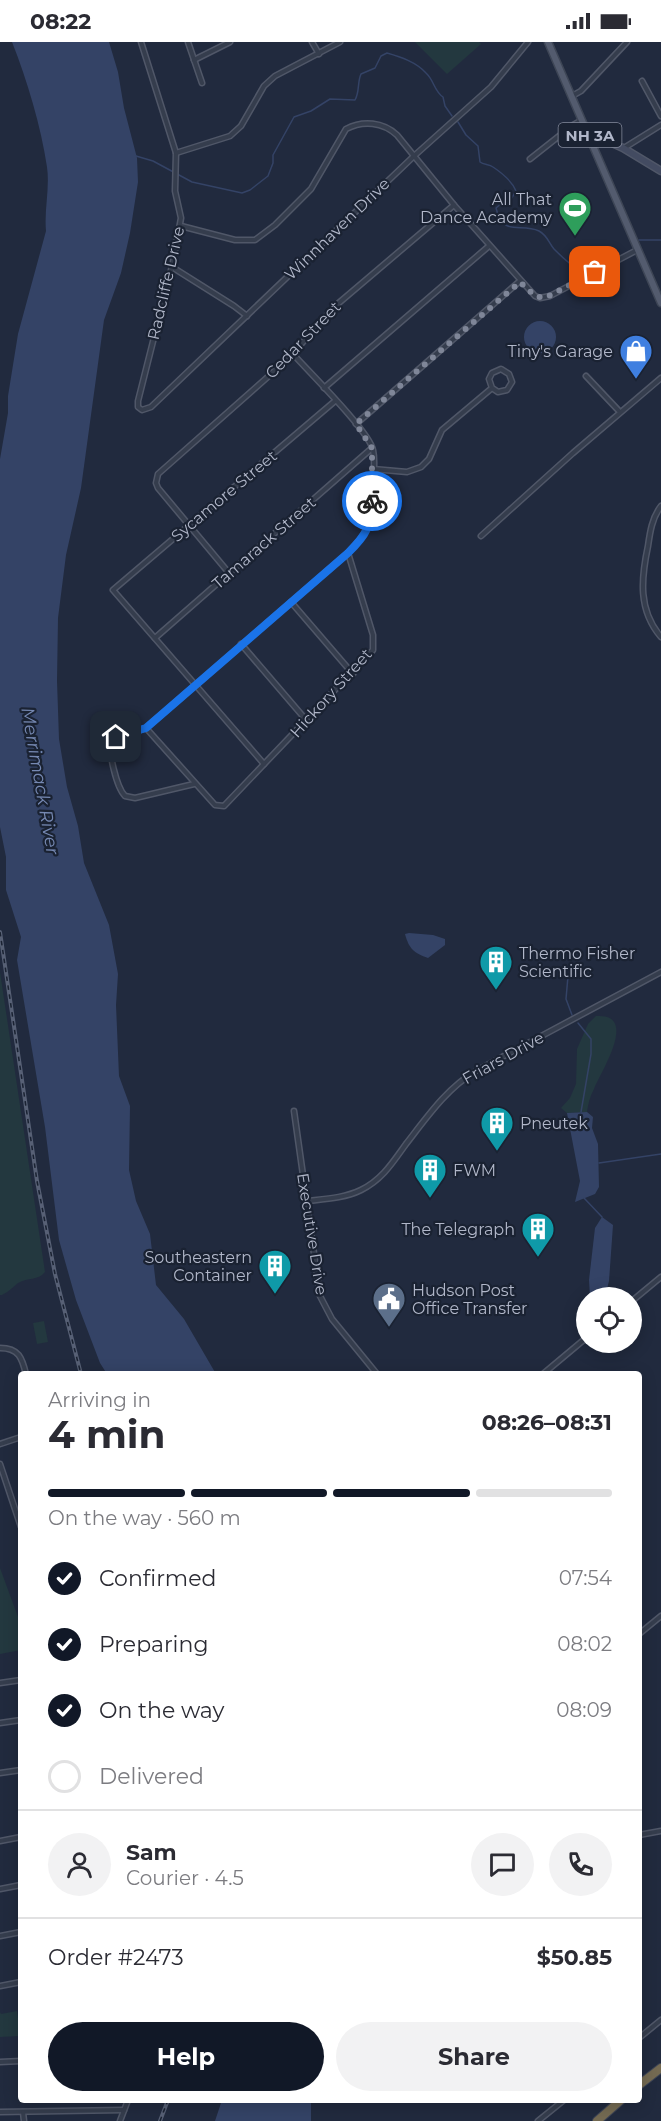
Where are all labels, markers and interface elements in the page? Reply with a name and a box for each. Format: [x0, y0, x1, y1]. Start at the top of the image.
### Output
text: 08:22 [30, 8, 91, 35]
road number: NH 3A [558, 123, 622, 147]
street label: Winnhaven Drive [281, 174, 393, 284]
place label: All That Dance Academy [420, 190, 552, 227]
sports icon: All That Dance Academy [557, 190, 593, 237]
street label: Radcliffe Drive [144, 224, 188, 342]
pin [569, 246, 620, 297]
icon: bag [578, 255, 611, 288]
street label: Cedar Street [261, 297, 345, 383]
shop icon: Tiny's Garage [618, 333, 654, 380]
place label: Tiny's Garage [507, 342, 613, 361]
street label: Sycamore Street [167, 446, 281, 546]
courier [342, 471, 402, 531]
icon: bike [356, 485, 389, 518]
street label: Tamarack Street [208, 493, 320, 593]
street label: Hickory Street [286, 644, 376, 741]
water label: Merrimack River [16, 706, 64, 857]
pin [90, 711, 141, 762]
icon: home [99, 720, 132, 753]
building icon: Thermo Fisher Scientific [478, 944, 514, 991]
place label: Thermo Fisher Scientific [519, 944, 635, 981]
street label: Friars Drive [459, 1028, 547, 1088]
building icon: Pneutek [479, 1105, 515, 1152]
place label: Pneutek [520, 1114, 588, 1133]
building icon: FWM [412, 1152, 448, 1199]
place label: FWM [453, 1161, 496, 1180]
street label: Executive Drive [293, 1172, 331, 1296]
building icon: The Telegraph [520, 1211, 556, 1258]
place label: The Telegraph [401, 1220, 515, 1239]
place label: Southeastern Container [144, 1248, 252, 1285]
building icon: Southeastern Container [257, 1248, 293, 1295]
public building icon: Hudson Post Office Transfer [371, 1281, 407, 1328]
place label: Hudson Post Office Transfer [412, 1281, 527, 1318]
map controls [576, 1287, 642, 1353]
button: locate [576, 1287, 642, 1353]
text: Arriving in [48, 1388, 151, 1412]
text: 08:26–08:31 [482, 1409, 612, 1436]
text: 4 min [48, 1410, 166, 1458]
text: On the way · 560 m [48, 1506, 241, 1530]
icon: check [48, 1562, 81, 1595]
text: Confirmed [99, 1565, 216, 1592]
text: 07:54 [559, 1566, 612, 1590]
icon: check [48, 1628, 81, 1661]
text: Preparing [99, 1631, 208, 1658]
text: 08:02 [557, 1632, 612, 1656]
icon: check [48, 1694, 81, 1727]
text: On the way [99, 1697, 224, 1724]
text: 08:09 [556, 1698, 612, 1722]
text: Delivered [99, 1763, 204, 1790]
button: person [48, 1833, 111, 1896]
button: chat [471, 1833, 534, 1896]
button: phone [549, 1833, 612, 1896]
text: Sam [126, 1839, 177, 1866]
text: Courier · 4.5 [126, 1866, 244, 1890]
text: Order #2473 [48, 1944, 184, 1971]
text: $50.85 [537, 1944, 612, 1971]
button: Help [48, 2022, 324, 2091]
button: Share [336, 2022, 612, 2091]

